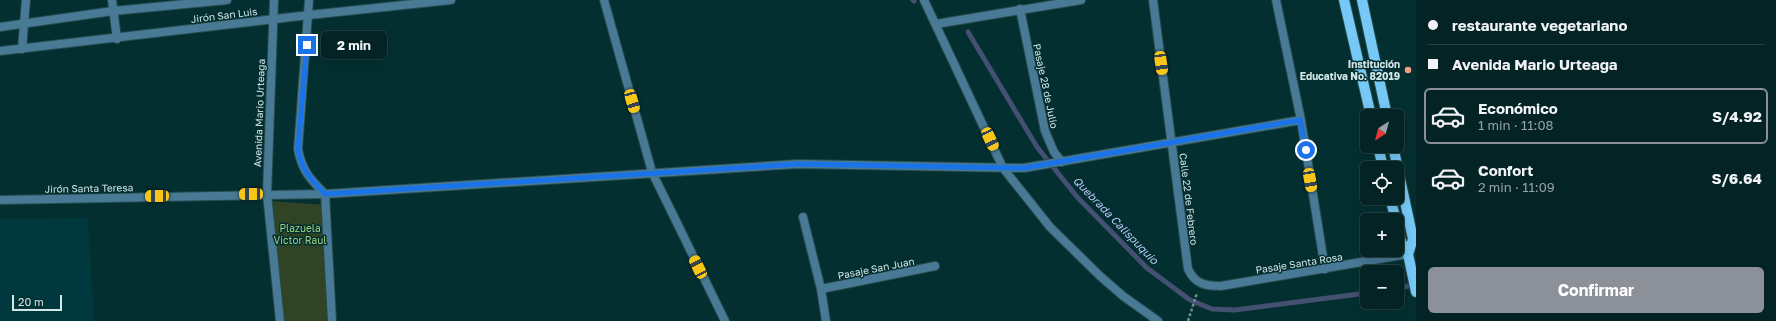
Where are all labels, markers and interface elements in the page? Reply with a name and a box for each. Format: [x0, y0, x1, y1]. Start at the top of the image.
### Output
street label: Jirón San Luis [190, 5, 258, 25]
text: restaurante vegetariano [1452, 16, 1627, 34]
callout: 2 min [321, 31, 387, 59]
route end [298, 36, 316, 54]
text: 2 min [337, 37, 371, 53]
street label: Pasaje 28 de Julio [1031, 43, 1061, 129]
car [1153, 50, 1169, 76]
text: Avenida Mario Urteaga [1452, 55, 1618, 73]
place label: Institución Educativa No. 82019 [1300, 58, 1400, 82]
street label: Avenida Mario Urteaga [251, 59, 267, 167]
marker: Institución Educativa No. 82019 [1403, 65, 1413, 75]
car [623, 88, 641, 114]
icon: car [1430, 98, 1466, 134]
text: Económico [1478, 99, 1558, 117]
text: S/4.92 [1712, 107, 1762, 125]
north arrow [1360, 109, 1404, 153]
map controls [1360, 109, 1404, 309]
text: 1 min · 11:08 [1478, 117, 1553, 133]
car [979, 126, 1001, 152]
route start [1297, 141, 1315, 159]
street label: Calle 22 de Febrero [1177, 152, 1201, 246]
icon: car [1430, 160, 1466, 196]
button: locate [1360, 161, 1404, 205]
text: Confort [1478, 161, 1533, 179]
car [1302, 167, 1318, 193]
text: S/6.64 [1712, 169, 1762, 187]
water label: Quebrada Calispuquio [1070, 174, 1162, 268]
text: 2 min · 11:09 [1478, 179, 1555, 195]
street label: Jirón Santa Teresa [45, 181, 133, 195]
car [239, 188, 263, 200]
car [145, 190, 169, 202]
button: + [1360, 213, 1404, 257]
park label: Plazuela Victor Raul [274, 222, 326, 246]
street label: Pasaje Santa Rosa [1255, 250, 1343, 276]
car [687, 254, 709, 280]
street label: Pasaje San Juan [837, 255, 915, 281]
button: − [1360, 265, 1404, 309]
button: Confirmar [1428, 267, 1764, 313]
scale bar [12, 293, 62, 312]
text: 20 m [18, 295, 44, 308]

